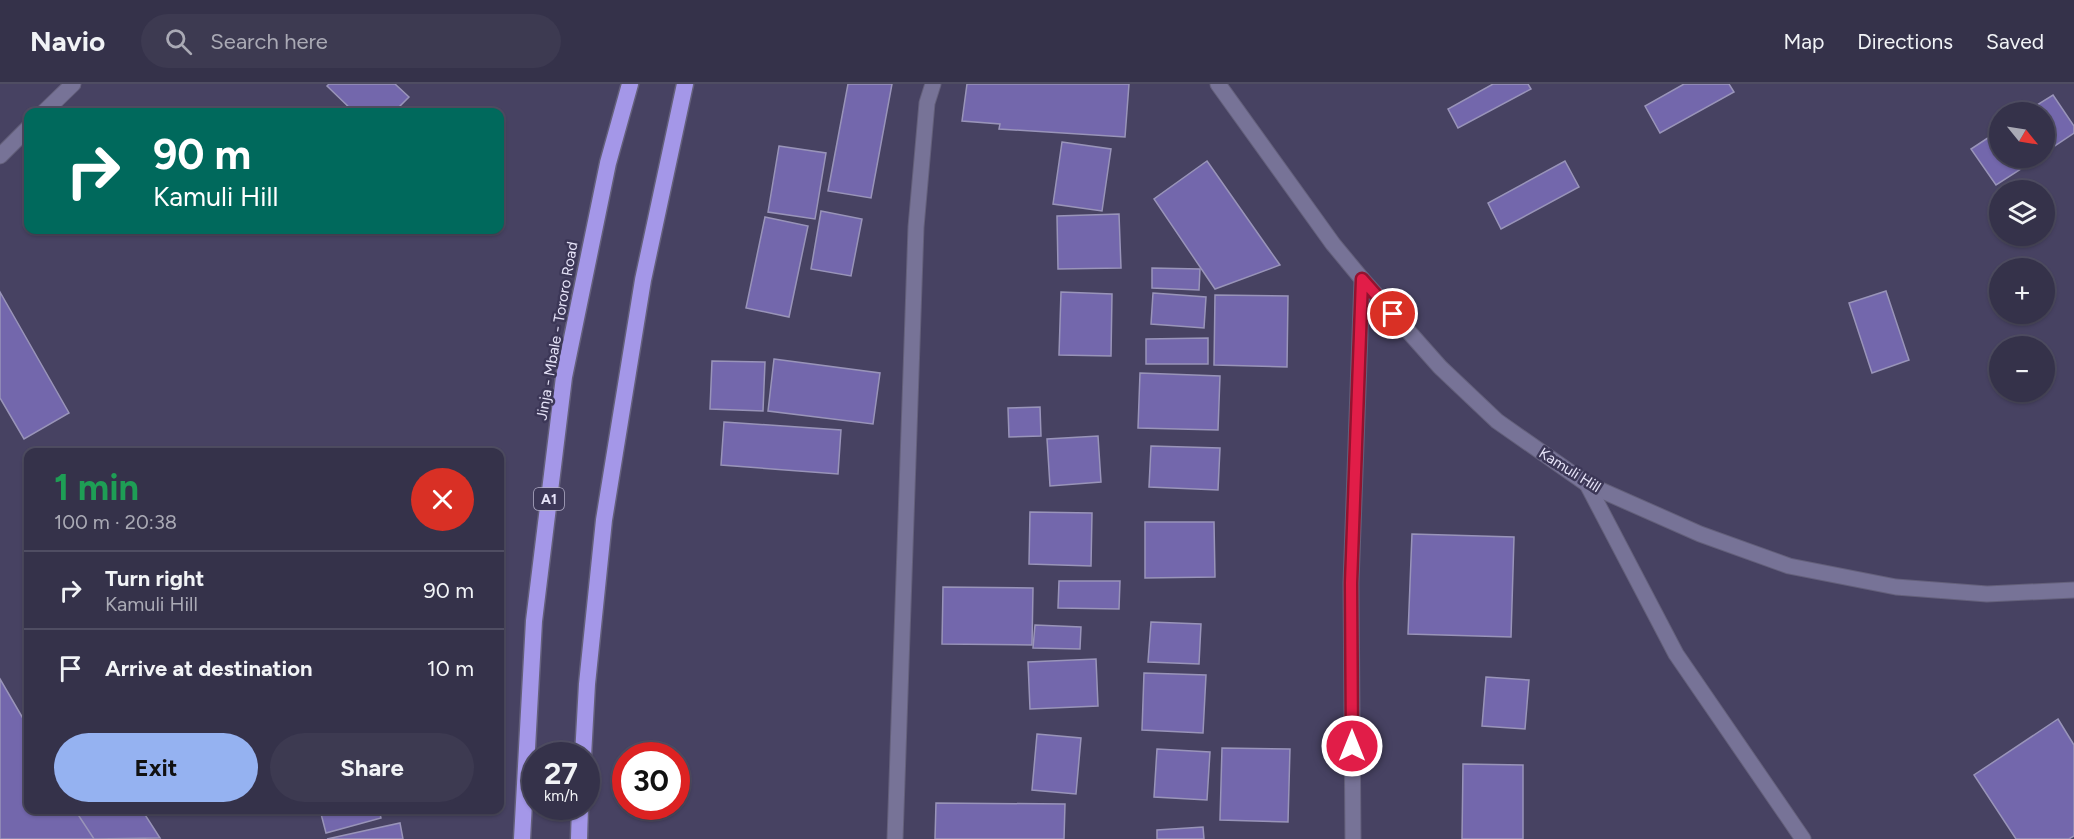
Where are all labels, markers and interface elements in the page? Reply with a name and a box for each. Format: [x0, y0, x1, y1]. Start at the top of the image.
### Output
search box [141, 14, 561, 68]
text: Navio [30, 24, 105, 58]
icon: search [162, 25, 195, 58]
text: Search here [210, 28, 328, 55]
text: Map [1783, 29, 1824, 54]
text: Directions [1857, 29, 1953, 54]
text: Saved [1986, 29, 2044, 54]
north arrow [1989, 102, 2055, 168]
map controls [1989, 102, 2055, 402]
text: 90 m [153, 129, 251, 180]
icon: right [54, 132, 132, 210]
text: Kamuli Hill [153, 180, 278, 213]
button: layers [1989, 180, 2055, 246]
street label: Jinja - Mbale - Tororo Road [532, 240, 582, 422]
button: + [1989, 258, 2055, 324]
pin [1367, 288, 1418, 339]
icon: arrive [1376, 297, 1409, 330]
button: − [1989, 336, 2055, 402]
street label: Kamuli Hill [1536, 444, 1604, 496]
text: 1 min [54, 466, 139, 509]
button: close [411, 468, 474, 531]
road number: A1 [534, 488, 564, 510]
text: 100 m · 20:38 [54, 510, 177, 534]
text: Turn right [105, 565, 204, 592]
icon: right [54, 574, 87, 607]
text: 90 m [423, 577, 474, 604]
text: Kamuli Hill [105, 592, 198, 616]
icon: arrive [54, 652, 87, 685]
text: Arrive at destination [105, 655, 313, 682]
text: 10 m [427, 655, 474, 682]
position arrow [1320, 714, 1384, 778]
button: Exit [54, 733, 258, 802]
button: Share [270, 733, 474, 802]
speed limit sign: 30 [612, 742, 690, 820]
text: 27 [544, 755, 578, 792]
text: km/h [544, 787, 578, 805]

